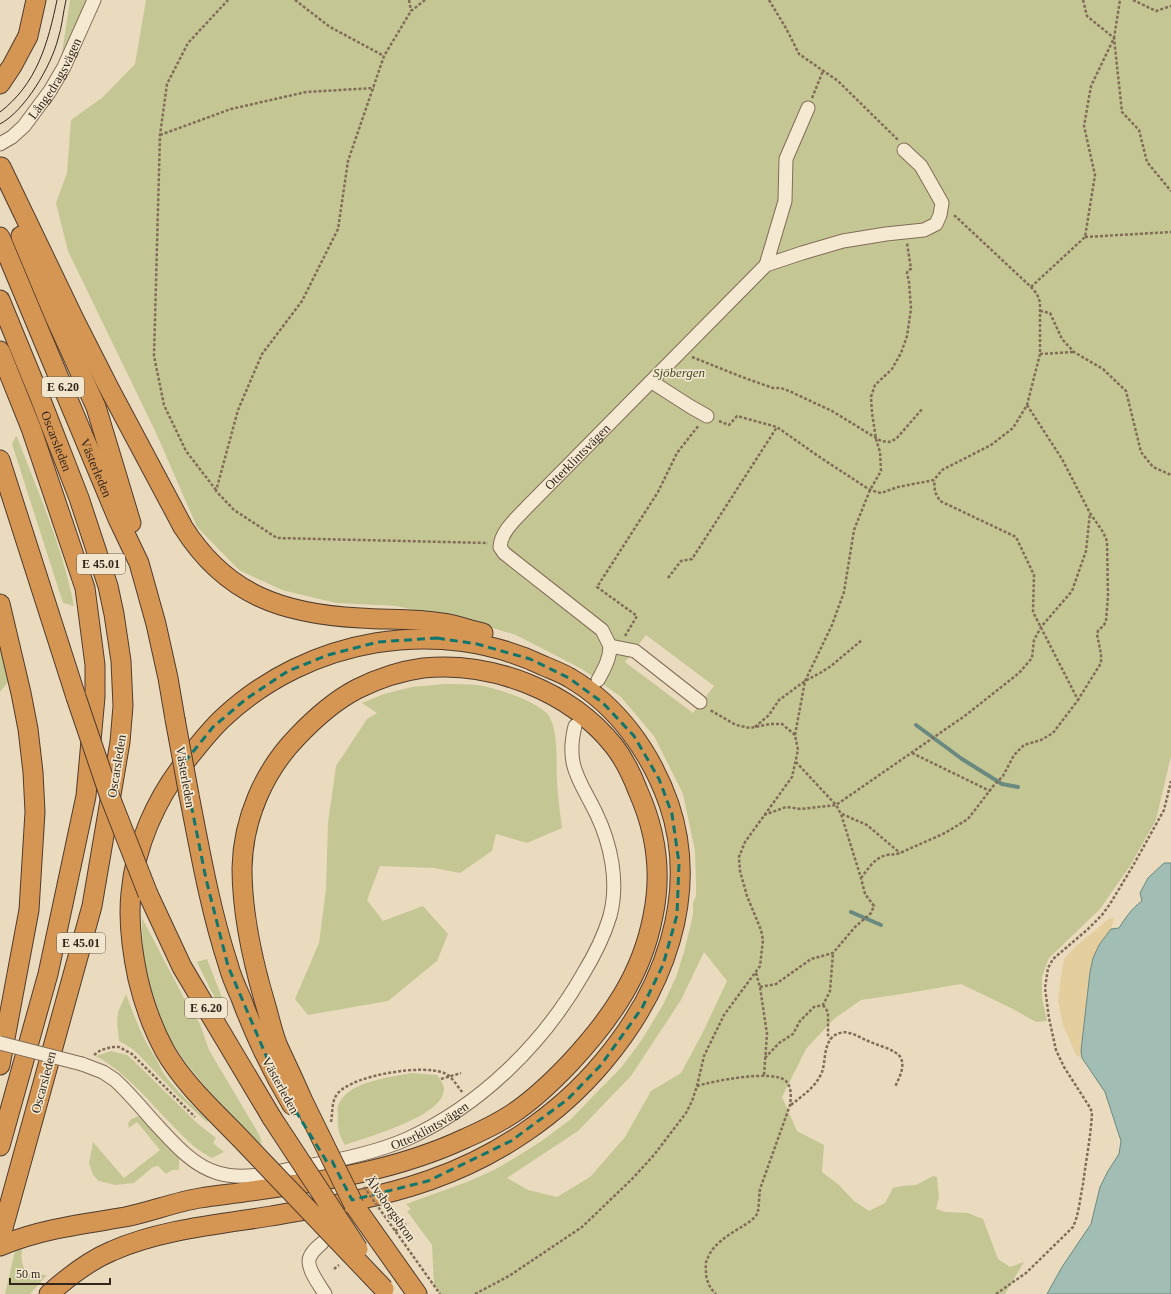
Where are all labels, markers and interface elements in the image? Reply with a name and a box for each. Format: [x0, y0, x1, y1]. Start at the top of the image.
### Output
street label: Långedragsvägen [25, 35, 84, 122]
park label: Sjöbergen [653, 365, 705, 380]
road number: E 6.20 [42, 377, 84, 397]
street label: Oscarsleden [38, 409, 75, 474]
street label: Otterklintsvägen [541, 420, 613, 493]
street label: Västerleden [77, 436, 115, 500]
road number: E 45.01 [77, 554, 125, 574]
street label: Oscarsleden [104, 733, 129, 799]
street label: Västerleden [173, 745, 198, 809]
road number: E 45.01 [57, 933, 105, 953]
road number: E 6.20 [185, 998, 227, 1018]
street label: Oscarsleden [28, 1049, 59, 1115]
street label: Västerleden [259, 1054, 302, 1116]
street label: Otterklintsvägen [388, 1098, 472, 1153]
street label: Älvsborgsbron [362, 1172, 419, 1245]
scale bar [10, 1260, 110, 1286]
text: 50 m [16, 1267, 41, 1281]

